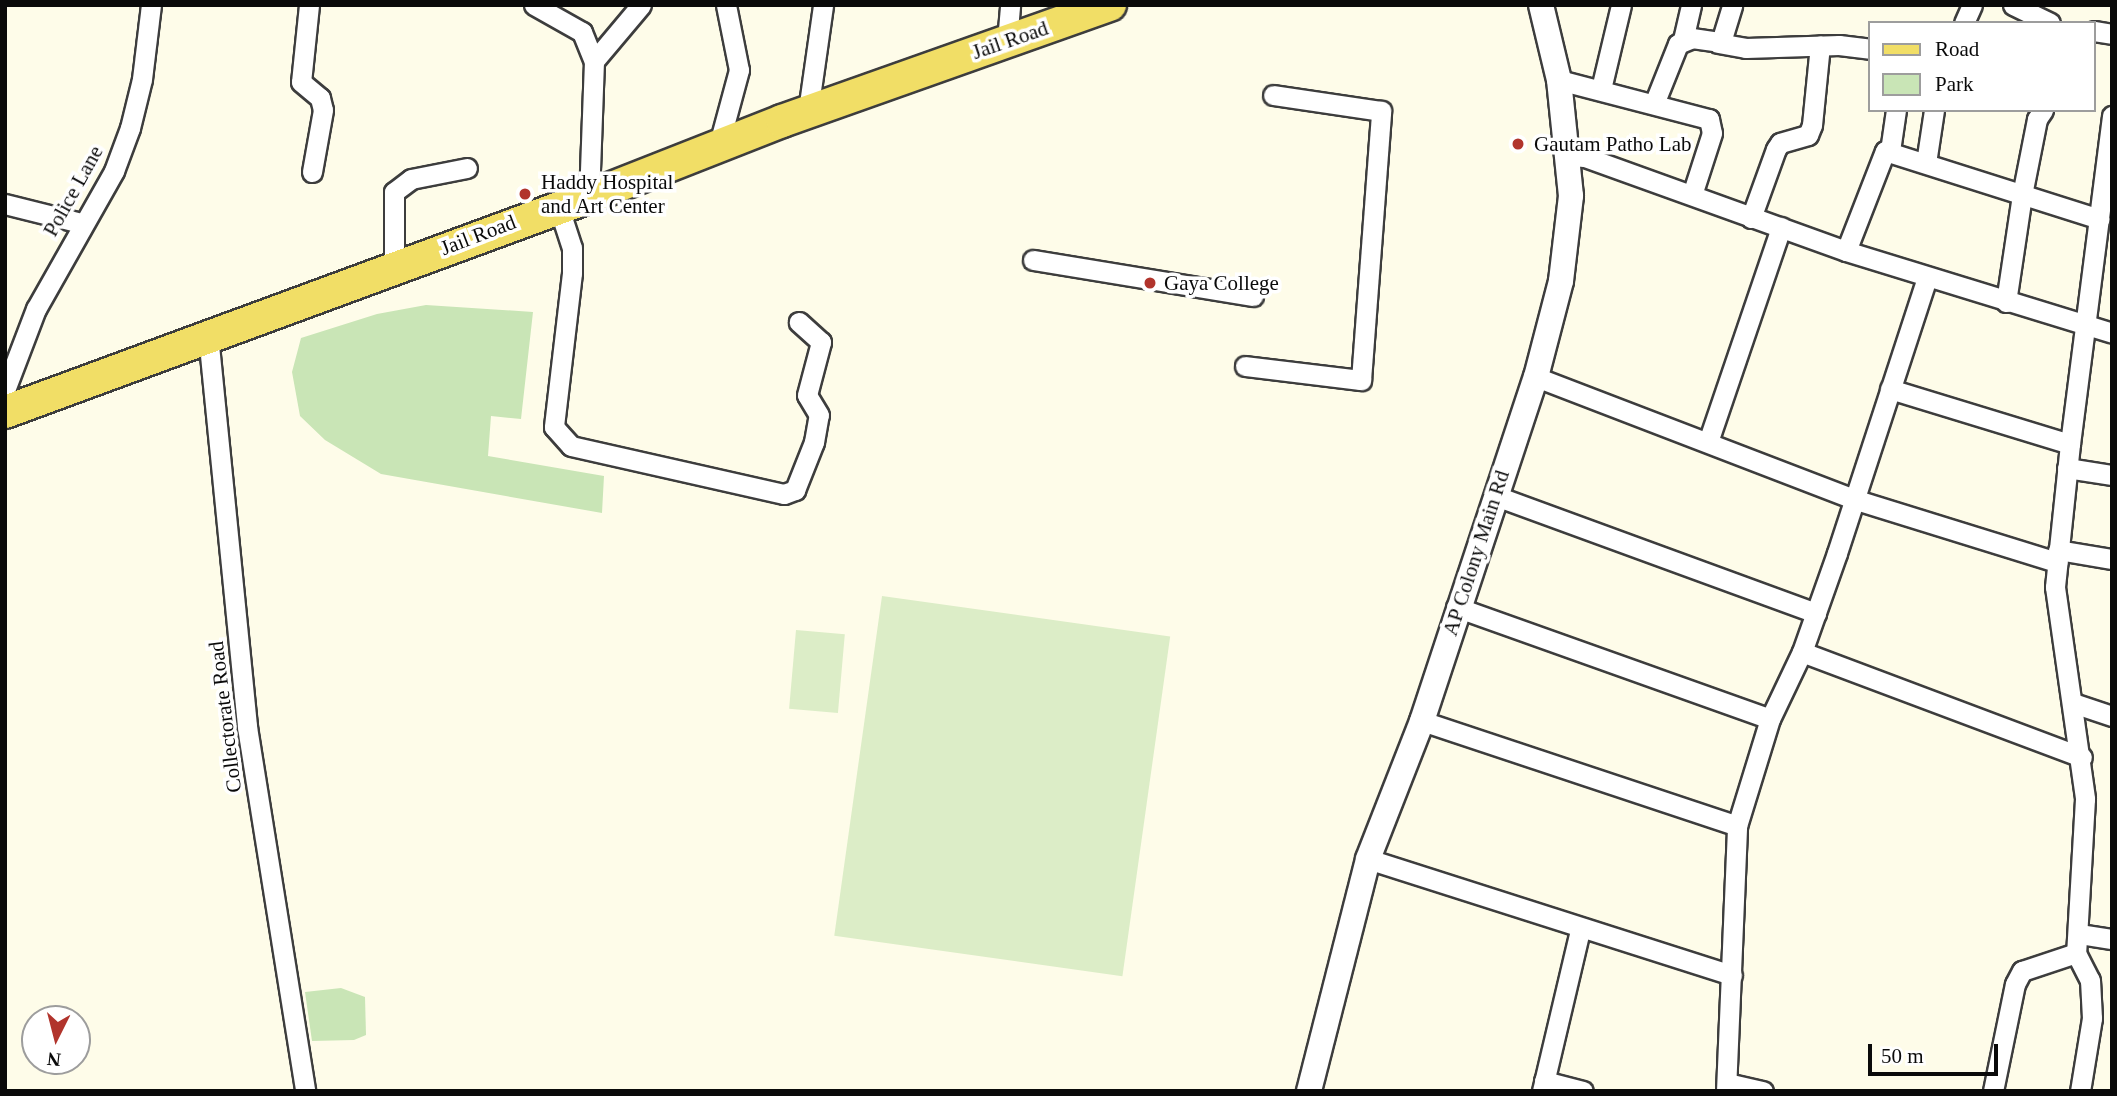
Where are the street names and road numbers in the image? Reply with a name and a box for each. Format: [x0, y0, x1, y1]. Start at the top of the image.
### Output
street label: Jail Road [969, 15, 1051, 65]
street label: Police Lane [38, 141, 108, 241]
street label: Jail Road [437, 209, 519, 261]
street label: AP Colony Main Rd [1437, 467, 1515, 639]
street label: Collectorate Road [203, 640, 247, 794]

